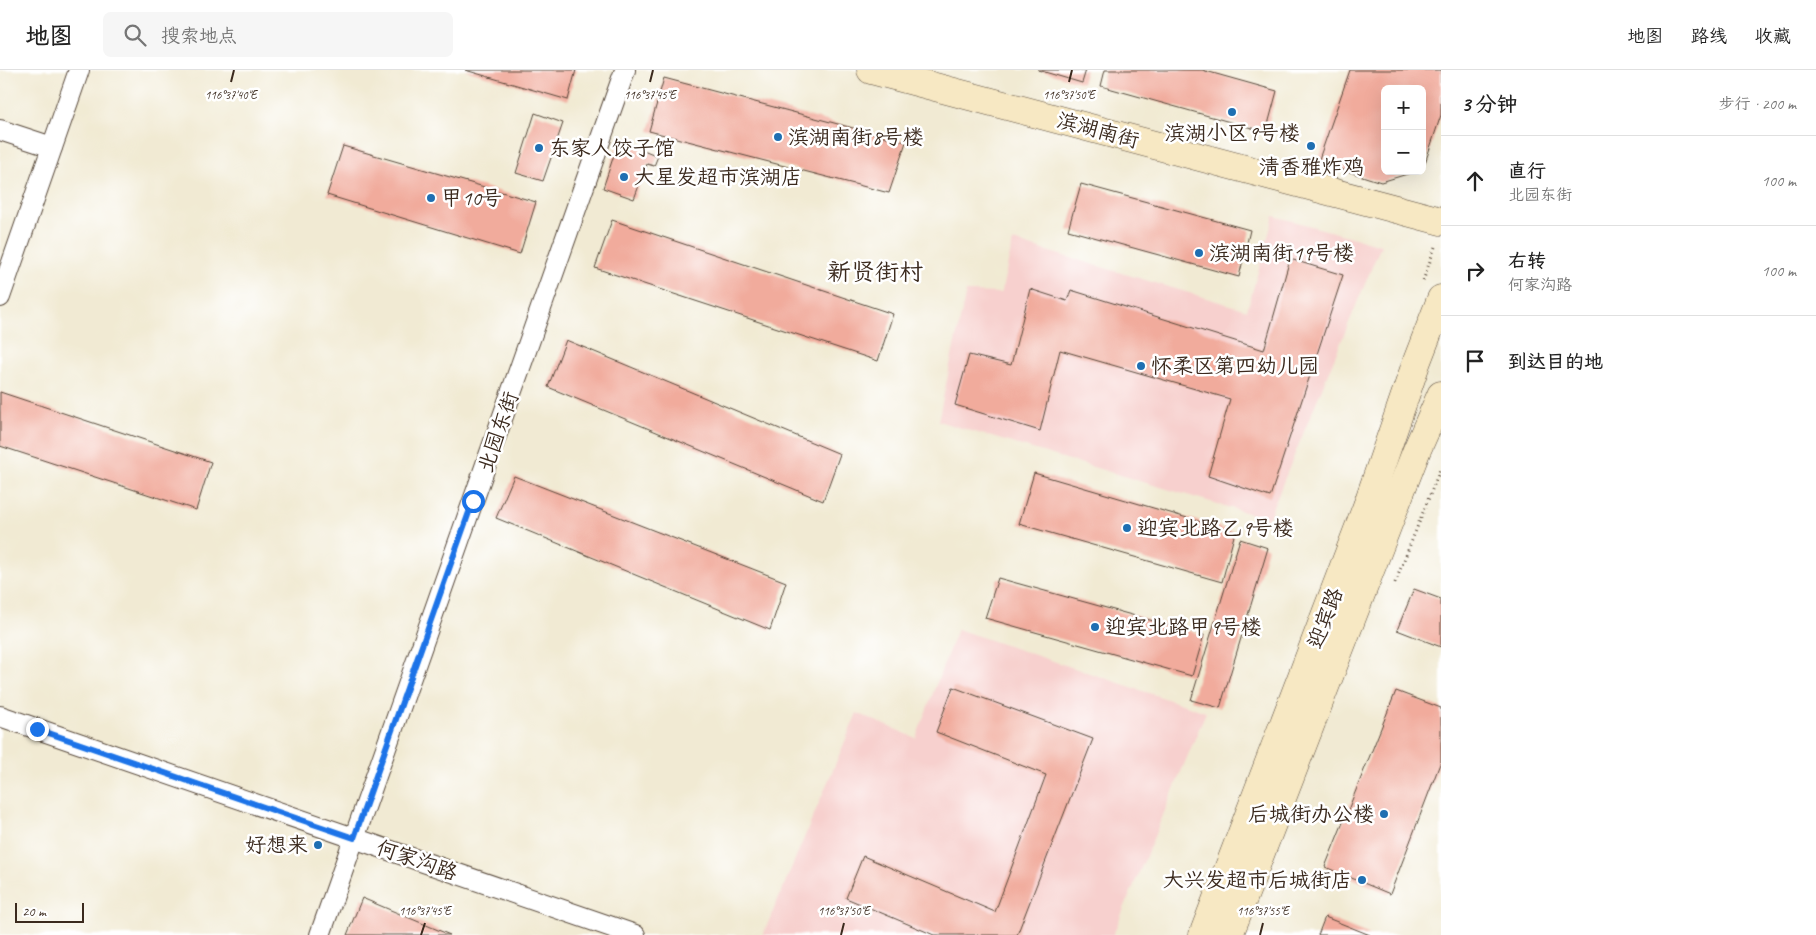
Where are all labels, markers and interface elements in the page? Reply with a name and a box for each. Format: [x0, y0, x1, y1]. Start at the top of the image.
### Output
search box [103, 12, 453, 57]
text: 地图 [25, 21, 73, 51]
icon: search [121, 21, 149, 49]
text: 搜索地点 [161, 24, 237, 48]
text: 地图 [1627, 25, 1663, 47]
text: 路线 [1691, 25, 1727, 47]
text: 收藏 [1755, 25, 1791, 47]
map controls [1381, 85, 1426, 175]
button: + [1381, 85, 1426, 130]
text: 116°37'40"E [205, 87, 259, 103]
text: 116°37'45"E [624, 87, 678, 103]
text: 116°37'50"E [1043, 87, 1097, 103]
text: 3 分钟 [1461, 91, 1518, 117]
text: 步行 · 200 m [1719, 94, 1796, 114]
marker: 滨湖小区9号楼 [1226, 106, 1238, 118]
street label: 滨湖南街 [1054, 107, 1142, 153]
place label: 滨湖小区9号楼 [1164, 120, 1300, 146]
place label: 滨湖南街8号楼 [788, 124, 923, 150]
button: − [1381, 130, 1426, 175]
marker: 滨湖南街8号楼 [772, 131, 784, 143]
place label: 东家人饺子馆 [549, 135, 675, 161]
marker: 清香雅炸鸡 [1305, 140, 1317, 152]
marker: 东家人饺子馆 [533, 142, 545, 154]
place label: 清香雅炸鸡 [1259, 154, 1364, 180]
text: 直行 [1508, 159, 1546, 183]
place label: 大星发超市滨湖店 [634, 164, 802, 190]
icon: ahead [1461, 167, 1489, 195]
marker: 大星发超市滨湖店 [618, 171, 630, 183]
text: 100 m [1762, 171, 1796, 191]
place label: 甲10号 [441, 185, 502, 211]
text: 北园东街 [1508, 185, 1572, 205]
marker: 甲10号 [425, 192, 437, 204]
place label: 滨湖南街19号楼 [1209, 240, 1354, 266]
marker: 滨湖南街19号楼 [1193, 247, 1205, 259]
text: 右转 [1508, 249, 1546, 273]
district label: 新贤街村 [827, 257, 923, 287]
icon: right [1461, 257, 1489, 285]
text: 100 m [1762, 261, 1796, 281]
text: 何家沟路 [1508, 275, 1572, 295]
icon: arrive [1461, 347, 1489, 375]
text: 到达目的地 [1508, 350, 1603, 374]
place label: 怀柔区第四幼儿园 [1151, 353, 1319, 379]
marker: 怀柔区第四幼儿园 [1135, 360, 1147, 372]
street label: 北园东街 [472, 388, 524, 476]
route start [462, 490, 485, 513]
place label: 迎宾北路乙9号楼 [1137, 515, 1293, 541]
marker: 迎宾北路乙9号楼 [1121, 522, 1133, 534]
street label: 迎宾路 [1302, 584, 1348, 652]
place label: 迎宾北路甲9号楼 [1105, 614, 1261, 640]
marker: 迎宾北路甲9号楼 [1089, 621, 1101, 633]
route end [26, 718, 49, 741]
place label: 后城街办公楼 [1248, 801, 1374, 827]
marker: 后城街办公楼 [1378, 808, 1390, 820]
place label: 好想来 [245, 832, 308, 858]
street label: 何家沟路 [373, 834, 461, 886]
marker: 好想来 [312, 839, 324, 851]
place label: 大兴发超市后城街店 [1163, 867, 1352, 893]
marker: 大兴发超市后城街店 [1356, 874, 1368, 886]
scale bar [15, 900, 84, 923]
text: 20 m [22, 903, 46, 920]
text: 116°37'45"E [399, 903, 453, 919]
text: 116°37'50"E [818, 903, 872, 919]
text: 116°37'55"E [1237, 903, 1291, 919]

